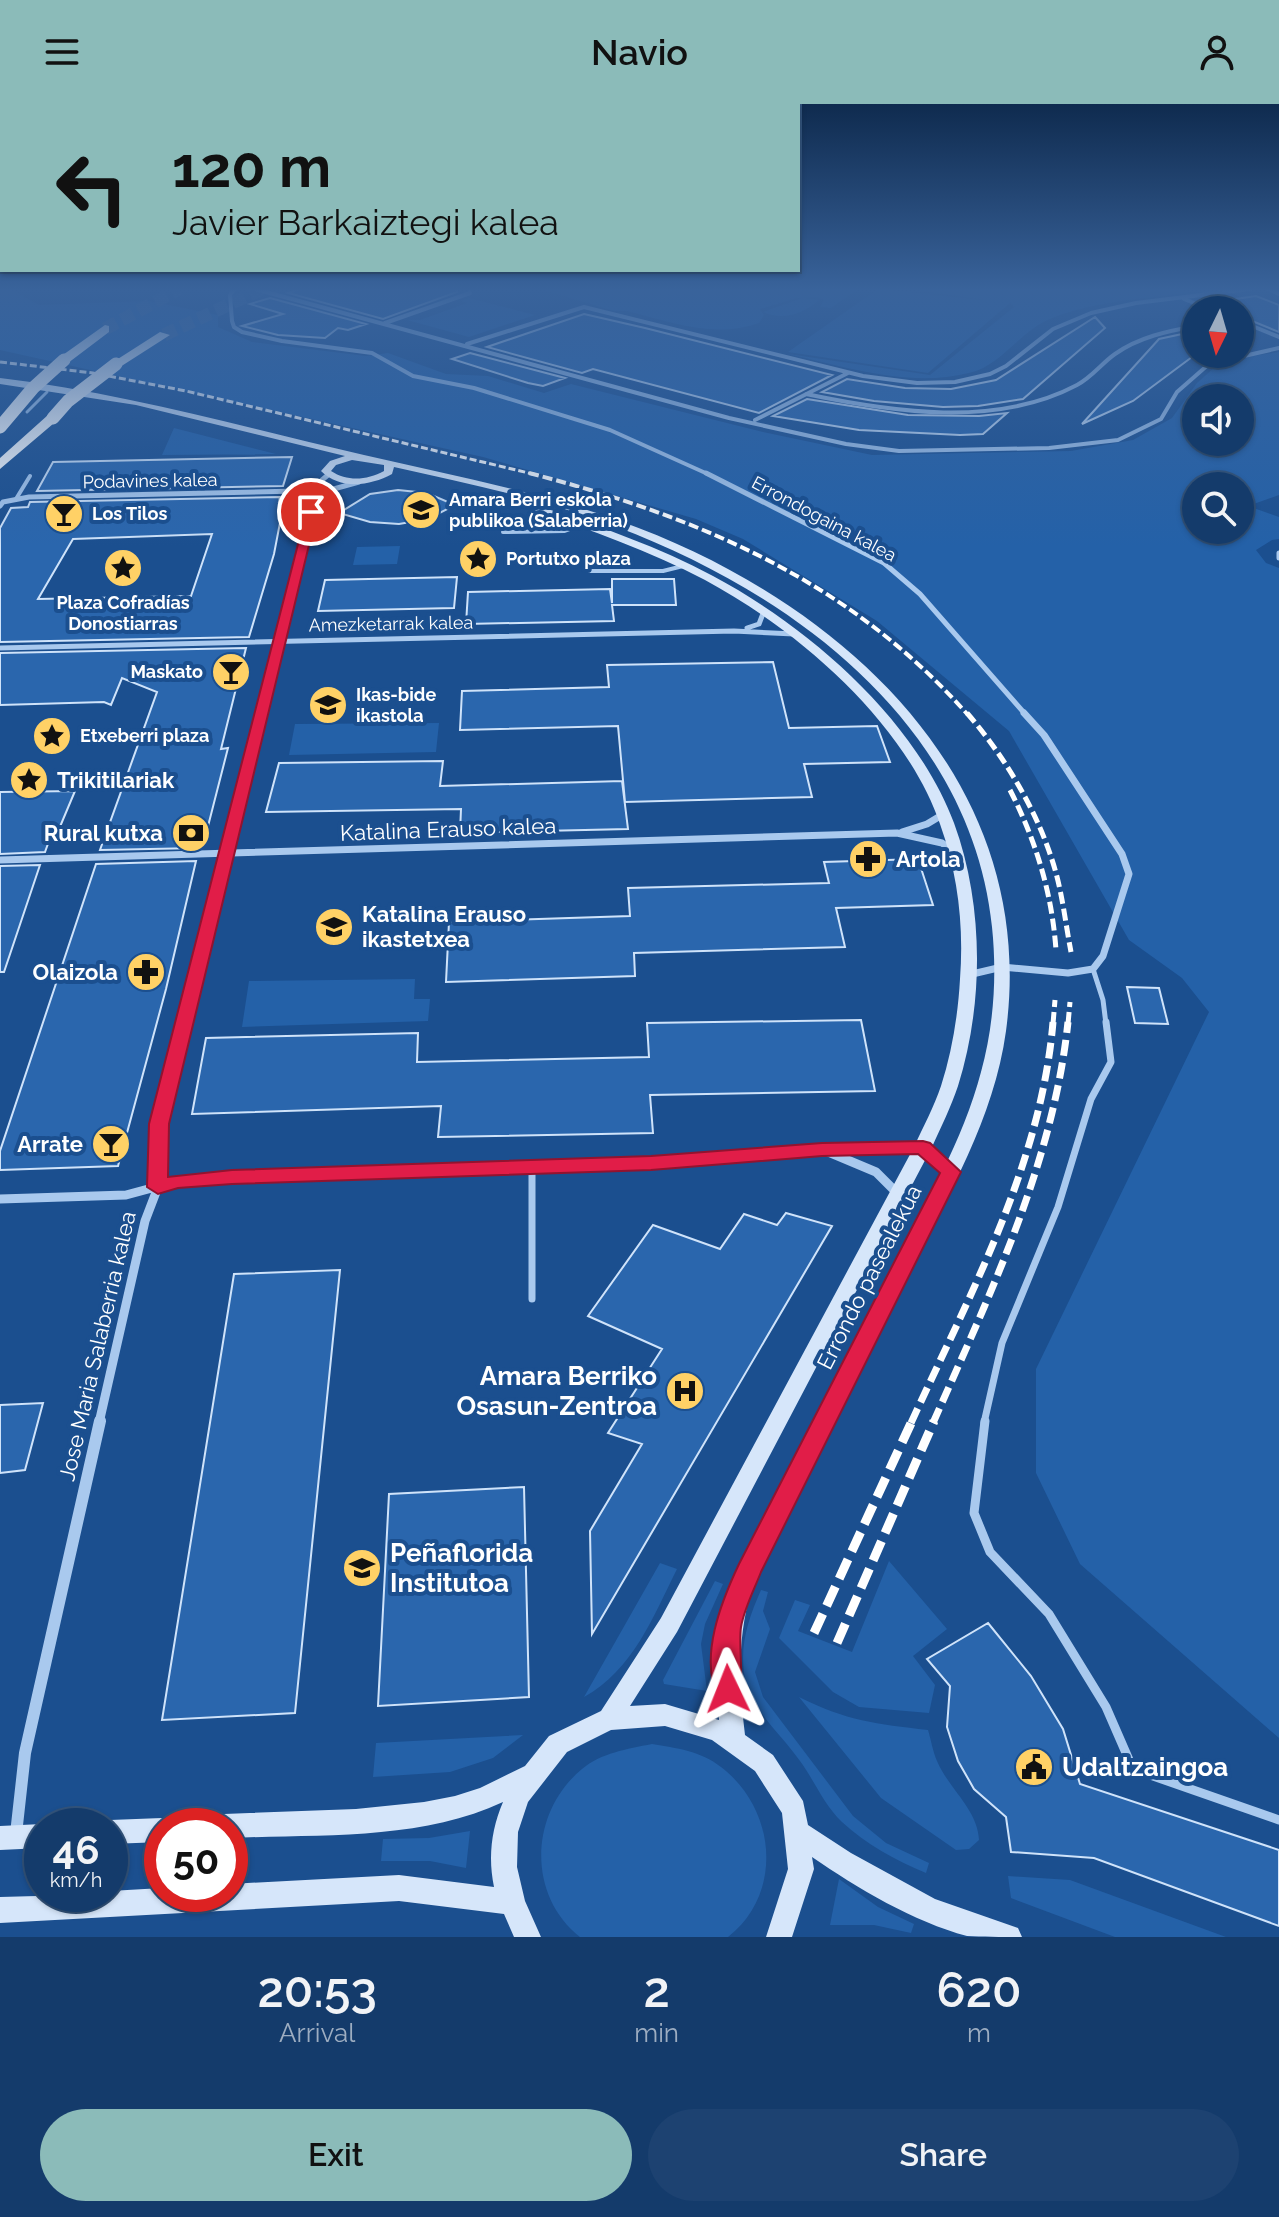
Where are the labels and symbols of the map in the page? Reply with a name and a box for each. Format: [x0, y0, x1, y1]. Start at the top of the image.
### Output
north arrow [1182, 296, 1254, 368]
street label: Podavines kalea [82, 469, 218, 492]
street label: Errondogaina kalea [748, 472, 900, 566]
pin [277, 478, 345, 546]
school or university icon: Amara Berri eskola publikoa (Salaberria) [400, 489, 442, 531]
place label: Amara Berri eskola publikoa (Salaberria) [449, 489, 628, 531]
bar icon: Los Tilos [43, 493, 85, 535]
place label: Los Tilos [92, 503, 167, 524]
place icon: Portutxo plaza [457, 538, 499, 580]
place icon: Plaza Cofradías Donostiarras [102, 547, 144, 589]
place label: Portutxo plaza [506, 548, 631, 569]
place label: Plaza Cofradías Donostiarras [56, 592, 190, 634]
street label: Amezketarrak kalea [309, 612, 473, 635]
bar icon: Maskato [210, 651, 252, 693]
place label: Maskato [130, 661, 203, 682]
school or university icon: Ikas-bide ikastola [307, 684, 349, 726]
place label: Ikas-bide ikastola [356, 684, 436, 726]
place icon: Etxeberri plaza [31, 715, 73, 757]
place label: Etxeberri plaza [80, 725, 209, 746]
place icon: Trikitilariak [8, 759, 50, 801]
place label: Trikitilariak [57, 767, 175, 793]
bank icon: Rural kutxa [170, 812, 212, 854]
street label: Katalina Erauso kalea [339, 812, 557, 846]
place label: Rural kutxa [44, 820, 163, 846]
pharmacy icon: Artola [847, 838, 889, 880]
place label: Artola [896, 846, 961, 872]
place label: Katalina Erauso ikastetxea [362, 901, 526, 952]
school or university icon: Katalina Erauso ikastetxea [313, 906, 355, 948]
pharmacy icon: Olaizola [125, 951, 167, 993]
place label: Olaizola [33, 959, 118, 985]
bar icon: Arrate [90, 1123, 132, 1165]
place label: Arrate [17, 1131, 83, 1157]
street label: Errondo pasealekua [811, 1180, 927, 1374]
street label: Jose Maria Salaberria kalea [53, 1209, 141, 1483]
place label: Amara Berriko Osasun-Zentroa [456, 1361, 657, 1421]
hospital icon: Amara Berriko Osasun-Zentroa [664, 1370, 706, 1412]
place label: Peñaflorida Institutoa [390, 1538, 533, 1598]
school or university icon: Peñaflorida Institutoa [341, 1547, 383, 1589]
position arrow [686, 1647, 770, 1731]
public building icon: Udaltzaingoa [1013, 1746, 1055, 1788]
place label: Udaltzaingoa [1062, 1752, 1228, 1782]
speed limit sign: 50 [144, 1808, 248, 1912]

